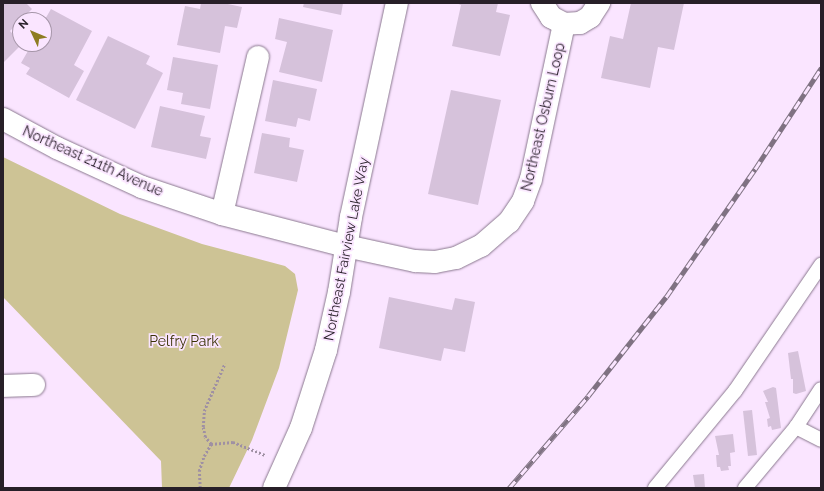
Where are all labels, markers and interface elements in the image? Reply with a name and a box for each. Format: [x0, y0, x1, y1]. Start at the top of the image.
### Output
north arrow [12, 12, 52, 52]
text: N [16, 16, 31, 32]
street label: Northeast Osburn Loop [518, 41, 568, 193]
street label: Northeast 211th Avenue [20, 122, 166, 200]
street label: Northeast Fairview Lake Way [320, 155, 372, 343]
park label: Pelfry Park [149, 333, 219, 349]

